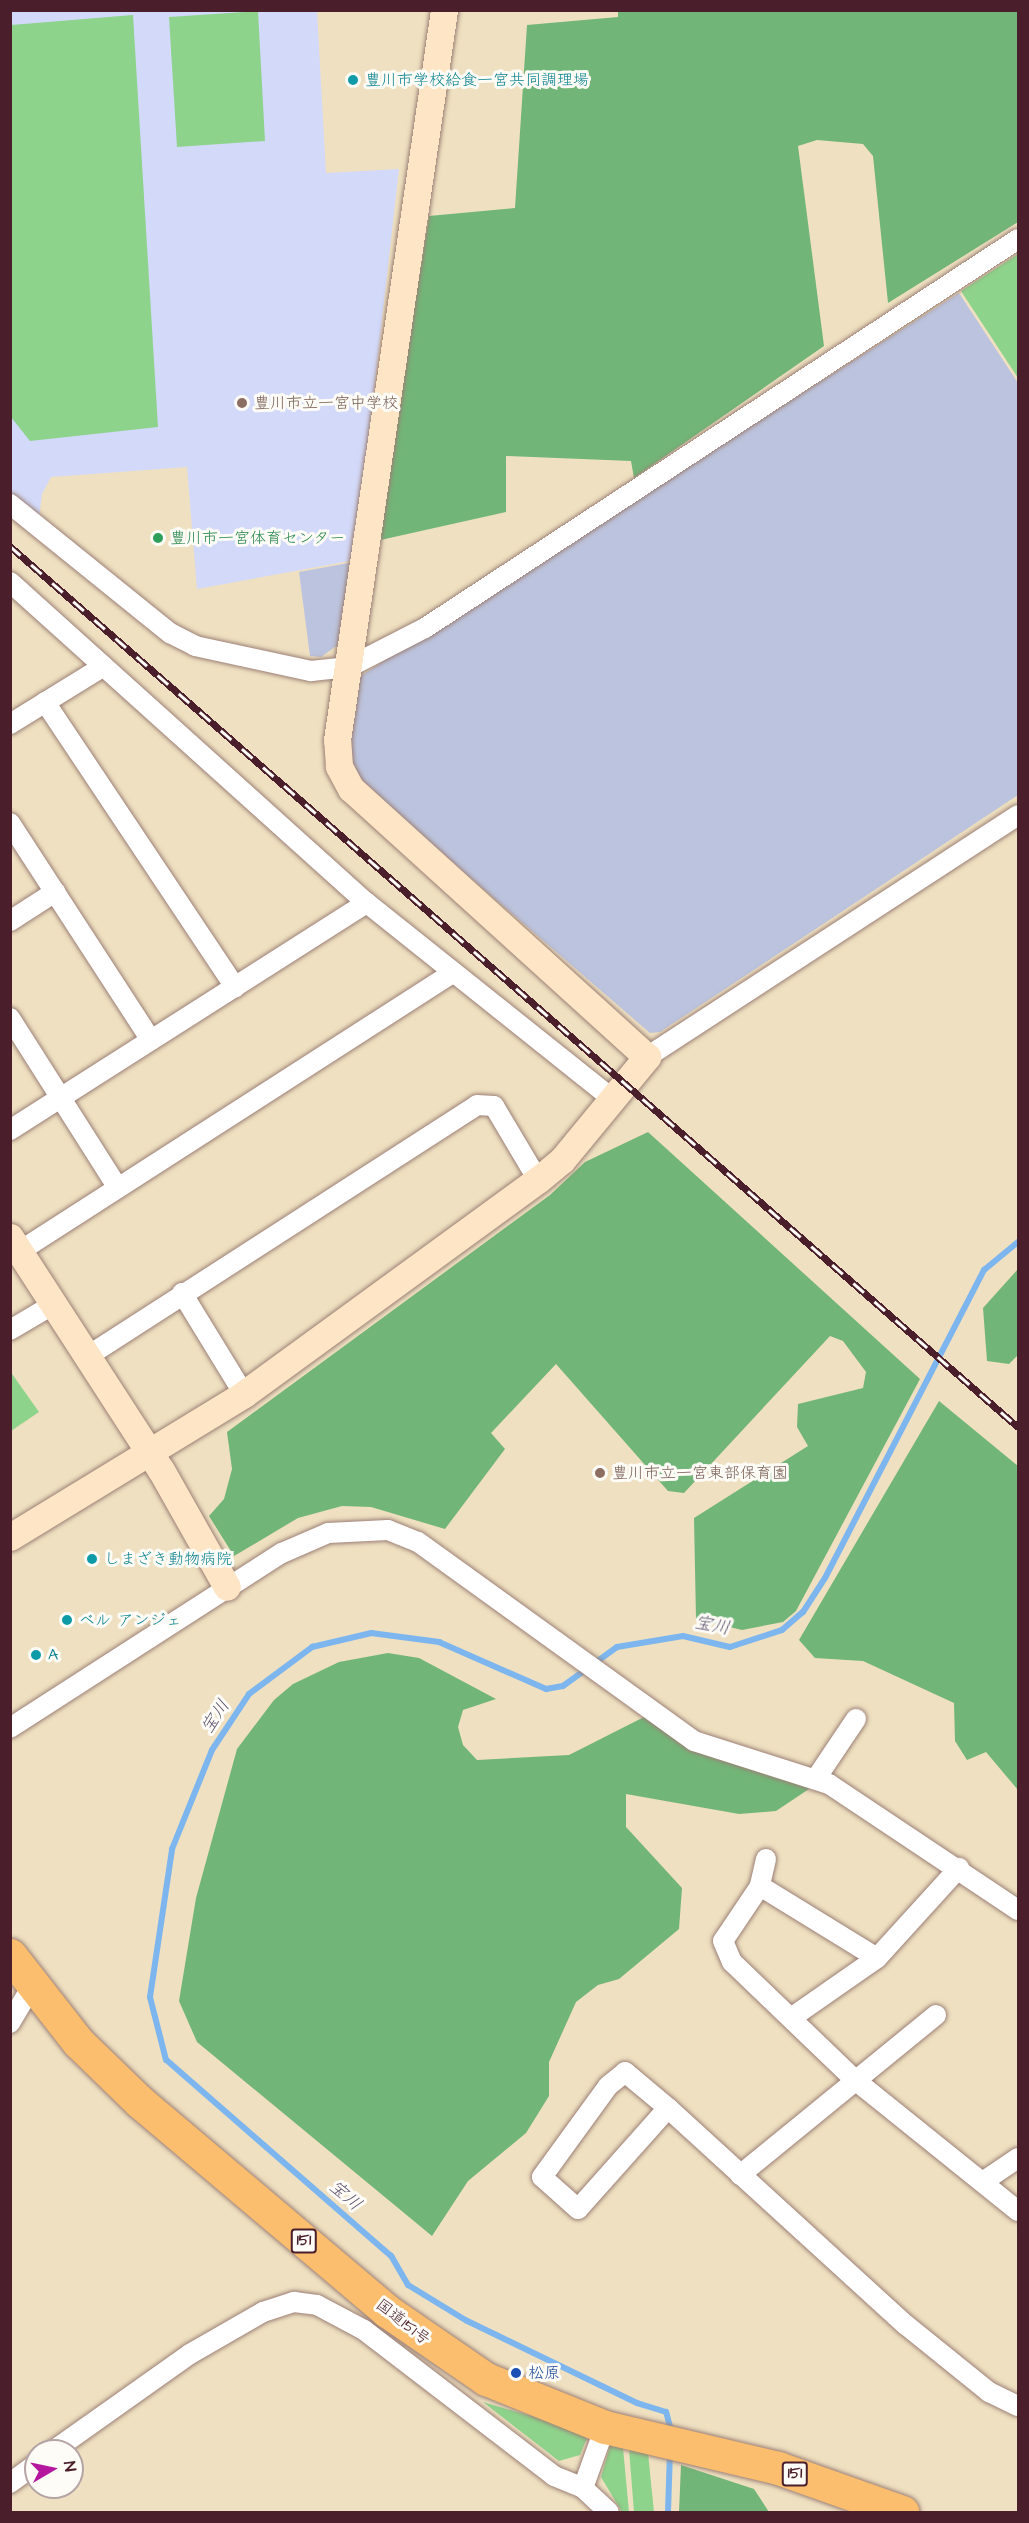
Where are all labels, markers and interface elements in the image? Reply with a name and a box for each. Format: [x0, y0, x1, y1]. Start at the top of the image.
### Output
place label: 豊川市学校給食一宮共同調理場 [365, 70, 589, 90]
marker: 豊川市学校給食一宮共同調理場 [346, 73, 360, 87]
place label: 豊川市立一宮中学校 [254, 393, 398, 413]
marker: 豊川市立一宮中学校 [235, 396, 249, 410]
place label: 豊川市一宮体育センター [170, 528, 346, 548]
marker: 豊川市一宮体育センター [151, 531, 165, 545]
place label: 豊川市立一宮東部保育園 [612, 1463, 788, 1483]
marker: 豊川市立一宮東部保育園 [593, 1466, 607, 1480]
place label: しまざき動物病院 [104, 1549, 232, 1569]
marker: しまざき動物病院 [85, 1552, 99, 1566]
place label: ベル アンジェ [79, 1610, 181, 1630]
water label: 宝川 [692, 1612, 732, 1640]
marker: ベル アンジェ [60, 1613, 74, 1627]
place label: A [48, 1645, 58, 1665]
marker: A [29, 1648, 43, 1662]
water label: 宝川 [197, 1696, 235, 1738]
water label: 宝川 [324, 2176, 366, 2216]
road number: 151 [290, 2229, 318, 2253]
street label: 国道151号 [372, 2295, 434, 2349]
place label: 松原 [528, 2363, 560, 2383]
marker: 松原 [509, 2366, 523, 2380]
north arrow [24, 2439, 84, 2499]
text: N [58, 2460, 81, 2473]
road number: 151 [782, 2462, 808, 2486]

